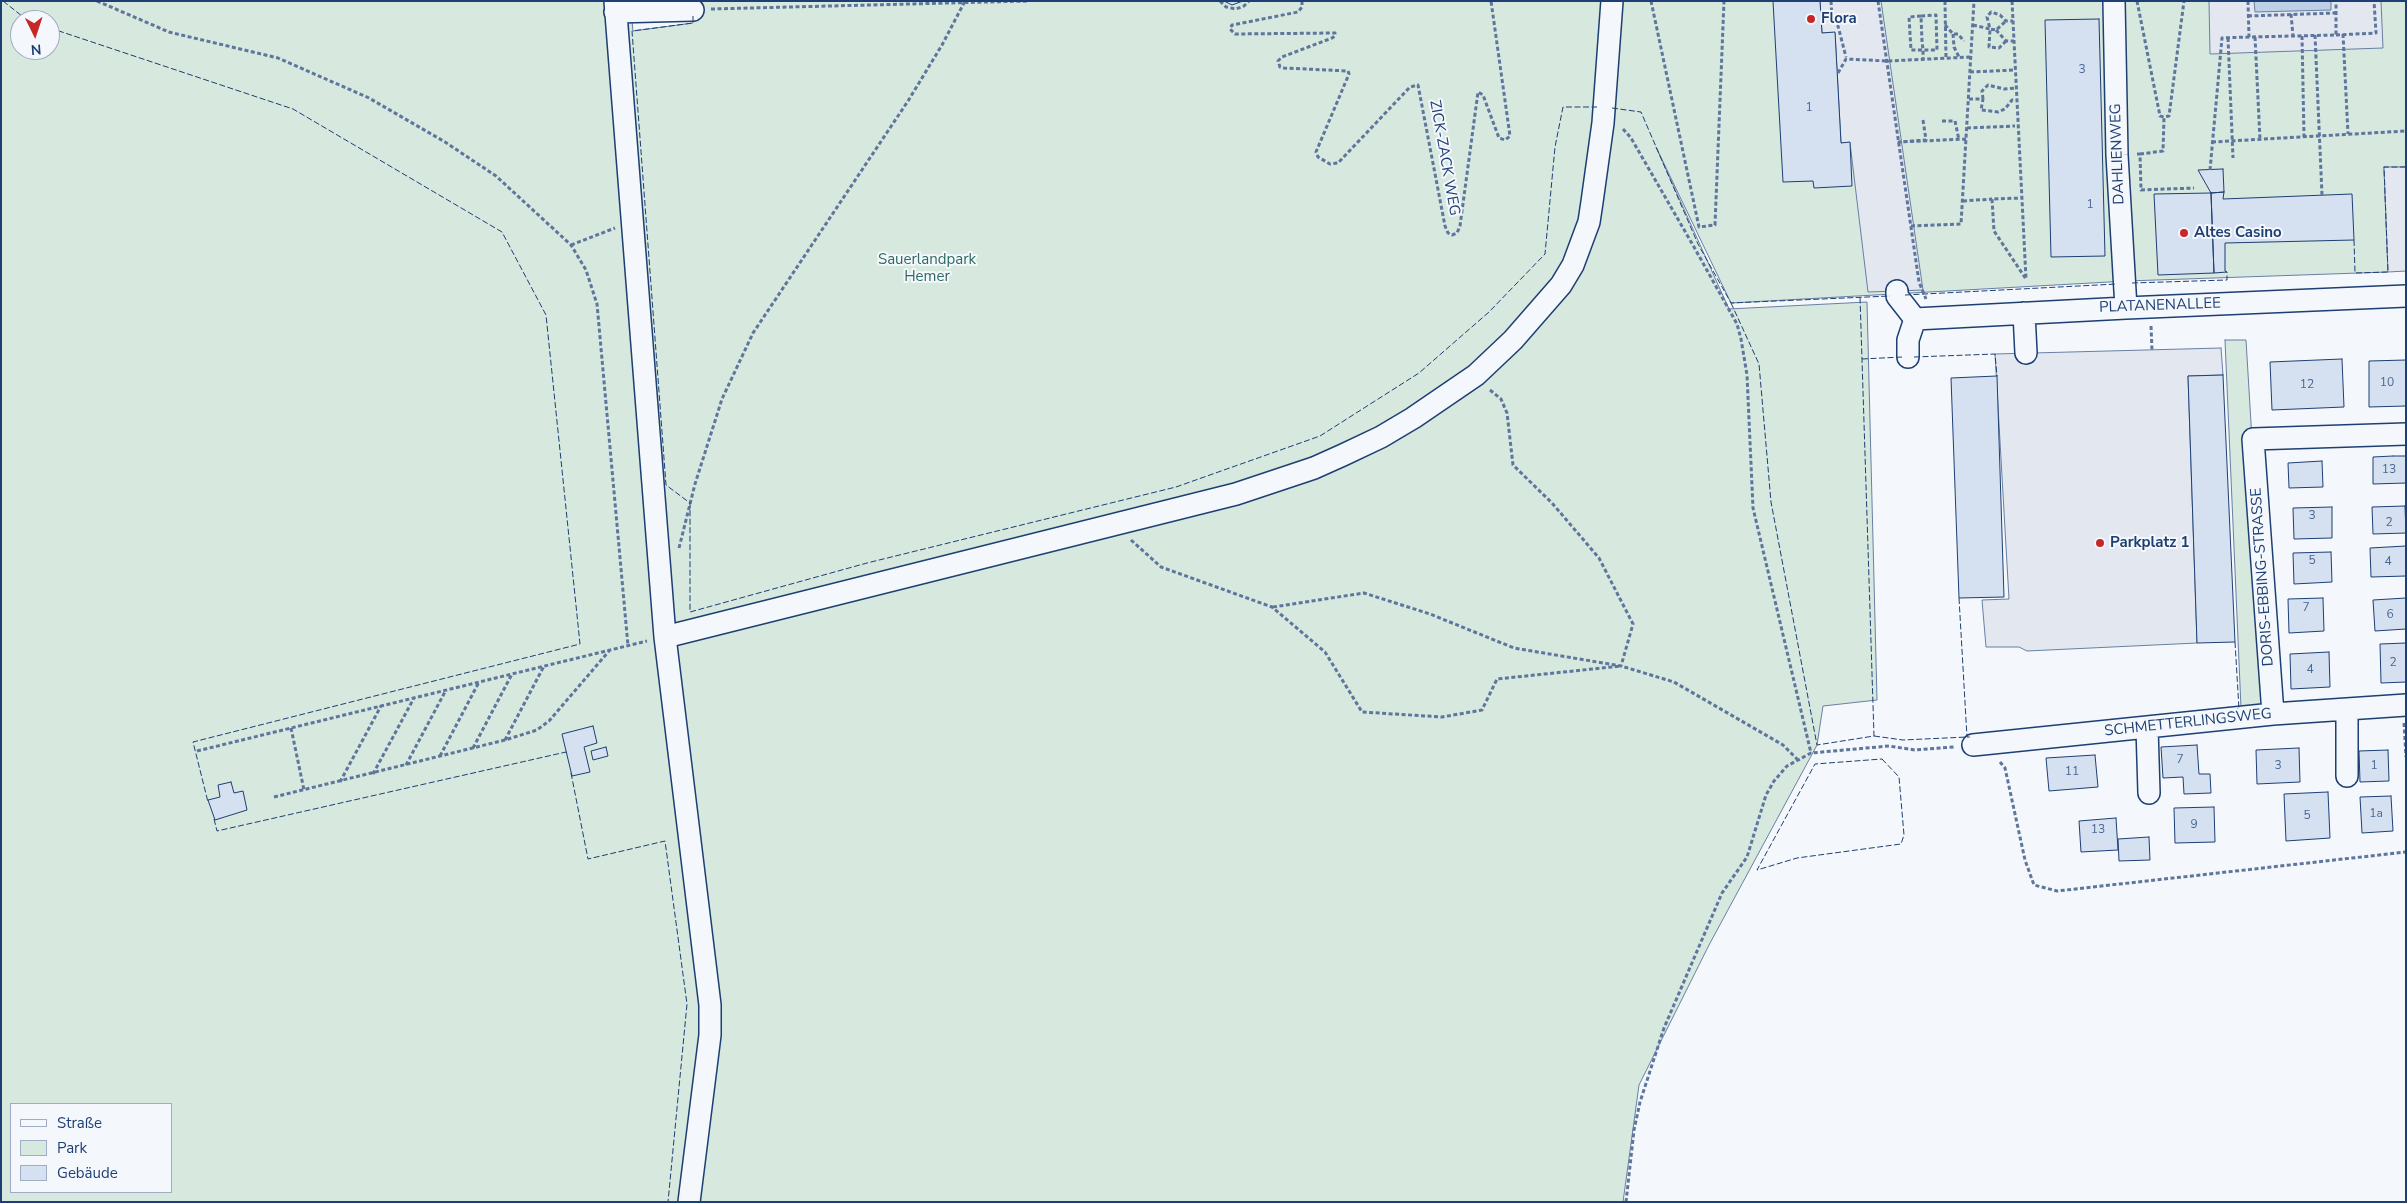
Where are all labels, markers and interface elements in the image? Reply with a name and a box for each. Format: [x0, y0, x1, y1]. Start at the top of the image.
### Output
north arrow [10, 10, 60, 60]
place label: Flora [1821, 10, 1857, 28]
marker: Flora [1805, 13, 1817, 25]
text: N [30, 40, 42, 59]
house number: 3 [2078, 63, 2086, 77]
street label: ZICK-ZACK WEG [1425, 99, 1463, 217]
house number: 1 [1805, 101, 1813, 115]
street label: DAHLIENWEG [2107, 103, 2129, 205]
house number: 1 [2086, 198, 2094, 212]
place label: Altes Casino [2194, 224, 2282, 242]
marker: Altes Casino [2178, 227, 2190, 239]
park label: Sauerlandpark Hemer [878, 251, 976, 286]
street label: PLATANENALLEE [2099, 295, 2221, 317]
house number: 10 [2380, 376, 2394, 390]
house number: 12 [2300, 378, 2314, 392]
house number: 13 [2382, 463, 2396, 477]
street label: DORIS-EBBING-STRASSE [2248, 487, 2278, 667]
house number: 3 [2308, 509, 2316, 523]
house number: 2 [2385, 516, 2393, 530]
place label: Parkplatz 1 [2110, 534, 2189, 552]
marker: Parkplatz 1 [2094, 537, 2106, 549]
house number: 5 [2308, 554, 2316, 568]
house number: 4 [2384, 555, 2392, 569]
house number: 7 [2302, 601, 2310, 615]
house number: 6 [2386, 608, 2394, 622]
house number: 2 [2389, 656, 2397, 670]
house number: 4 [2306, 663, 2314, 677]
street label: SCHMETTERLINGSWEG [2103, 705, 2273, 741]
house number: 7 [2176, 753, 2184, 767]
house number: 3 [2274, 759, 2282, 773]
house number: 1 [2370, 759, 2378, 773]
house number: 11 [2065, 765, 2079, 779]
house number: 1a [2369, 807, 2383, 821]
house number: 5 [2303, 809, 2311, 823]
house number: 9 [2190, 818, 2198, 832]
house number: 13 [2091, 823, 2105, 837]
legend [10, 1103, 172, 1193]
text: Straße [57, 1113, 102, 1133]
text: Park [57, 1138, 87, 1158]
text: Gebäude [57, 1163, 118, 1183]

